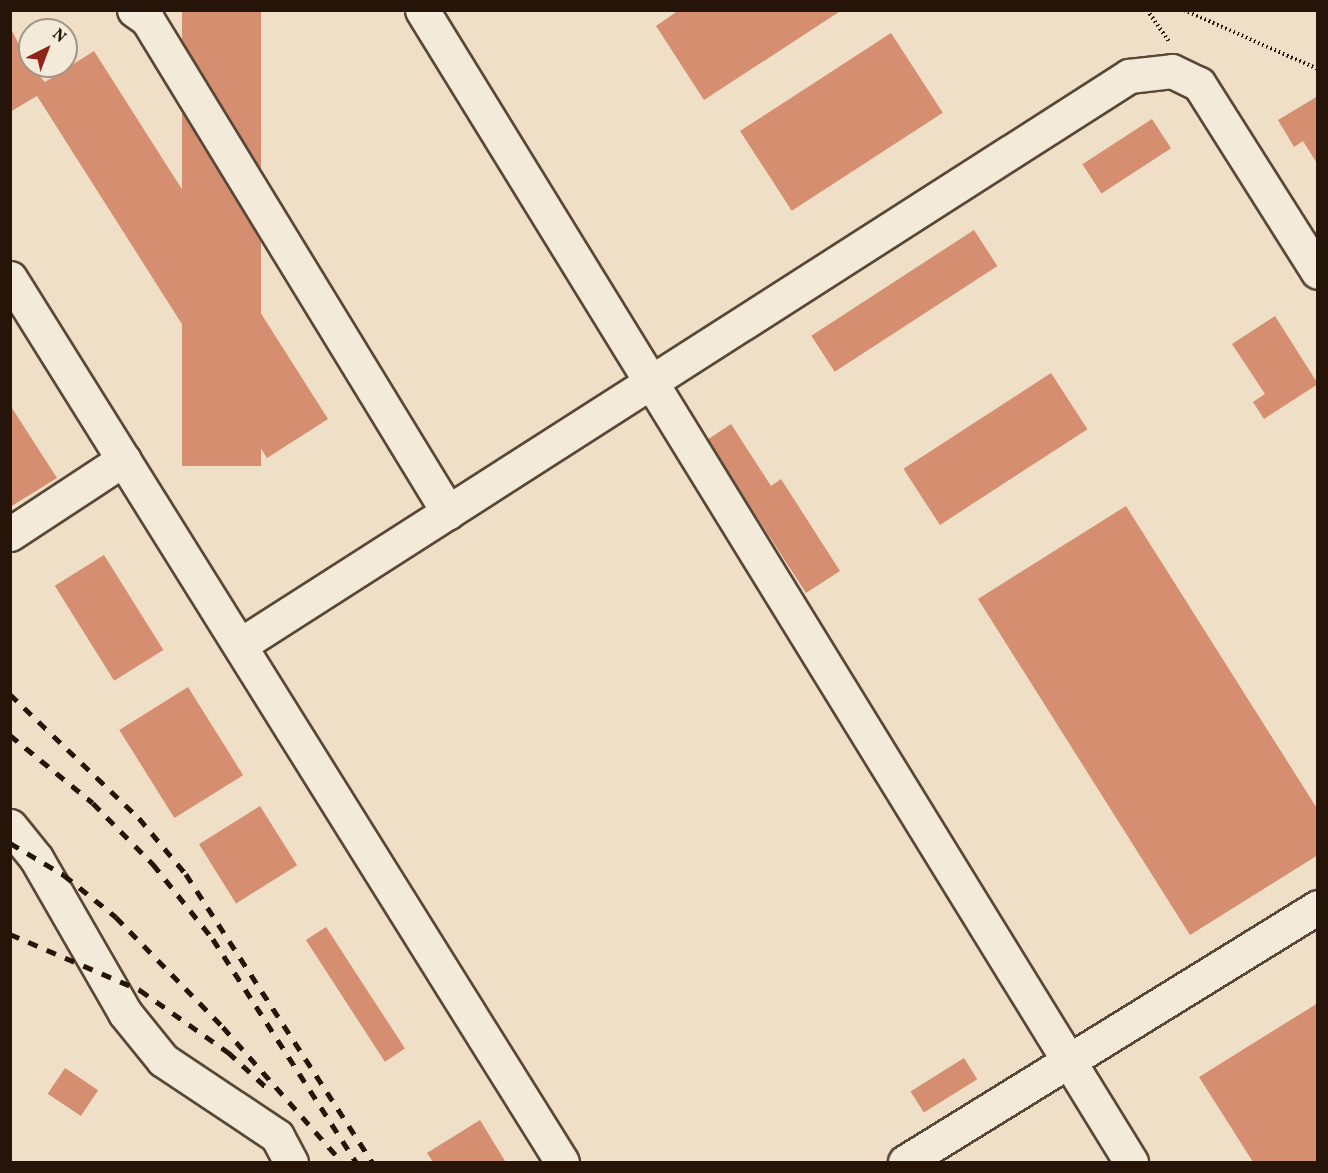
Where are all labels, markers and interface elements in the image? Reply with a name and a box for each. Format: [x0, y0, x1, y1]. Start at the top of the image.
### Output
north arrow [18, 18, 78, 78]
text: N [47, 24, 70, 48]

